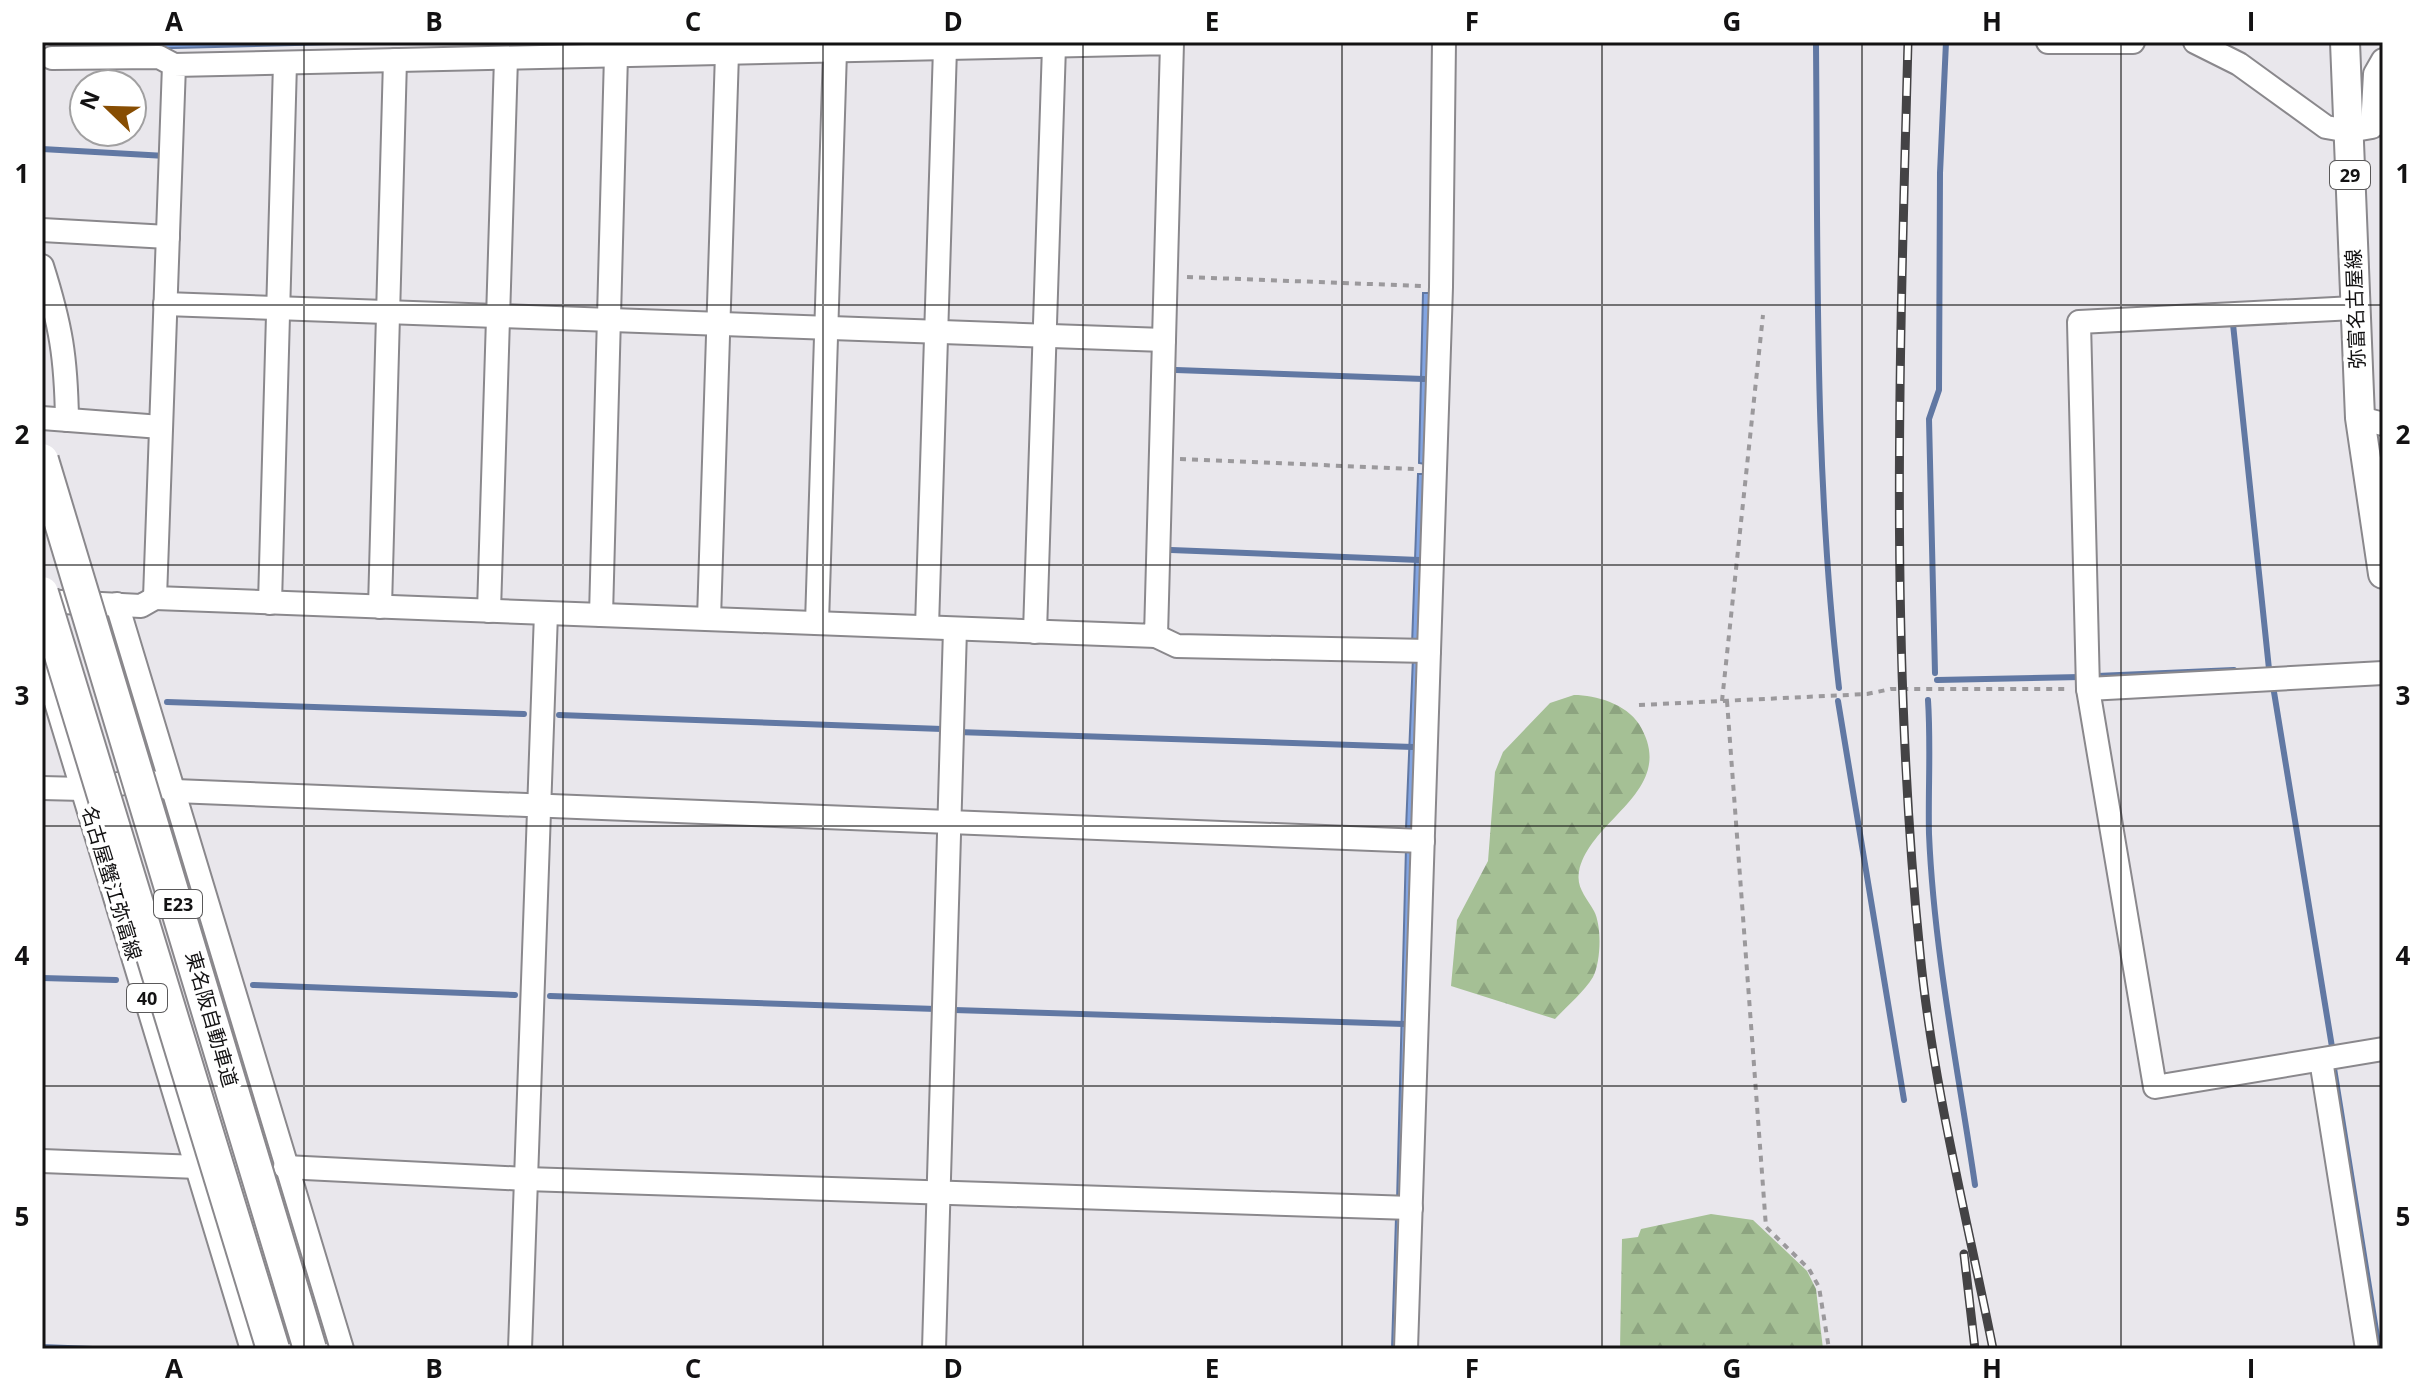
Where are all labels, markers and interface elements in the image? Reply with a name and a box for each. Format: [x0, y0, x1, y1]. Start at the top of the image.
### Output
text: A [165, 3, 183, 39]
text: B [425, 3, 443, 39]
text: C [685, 3, 701, 39]
text: D [943, 3, 963, 39]
text: E [1205, 3, 1219, 39]
text: F [1465, 3, 1479, 39]
text: G [1723, 3, 1741, 39]
text: H [1982, 3, 2002, 39]
text: I [2247, 3, 2255, 39]
north arrow [68, 68, 148, 148]
text: N [71, 86, 106, 114]
text: 1 [15, 155, 29, 191]
text: 1 [2396, 155, 2410, 191]
road number: 29 [2330, 161, 2370, 189]
street label: 弥富名古屋線 [2339, 249, 2371, 369]
text: 2 [15, 416, 30, 452]
text: 2 [2396, 416, 2411, 452]
text: 3 [15, 677, 29, 713]
text: 3 [2396, 677, 2410, 713]
street label: 名古屋蟹江弥富線 [76, 803, 148, 963]
road number: E23 [154, 890, 202, 918]
text: 4 [15, 937, 30, 973]
text: 4 [2396, 937, 2411, 973]
street label: 東名阪自動車道 [180, 948, 244, 1090]
road number: 40 [127, 984, 167, 1012]
text: 5 [15, 1198, 29, 1234]
text: 5 [2396, 1198, 2410, 1234]
text: A [165, 1350, 183, 1386]
text: B [425, 1350, 443, 1386]
text: C [685, 1350, 701, 1386]
text: D [943, 1350, 963, 1386]
text: E [1205, 1350, 1219, 1386]
text: F [1465, 1350, 1479, 1386]
text: G [1723, 1350, 1741, 1386]
text: H [1982, 1350, 2002, 1386]
text: I [2247, 1350, 2255, 1386]

